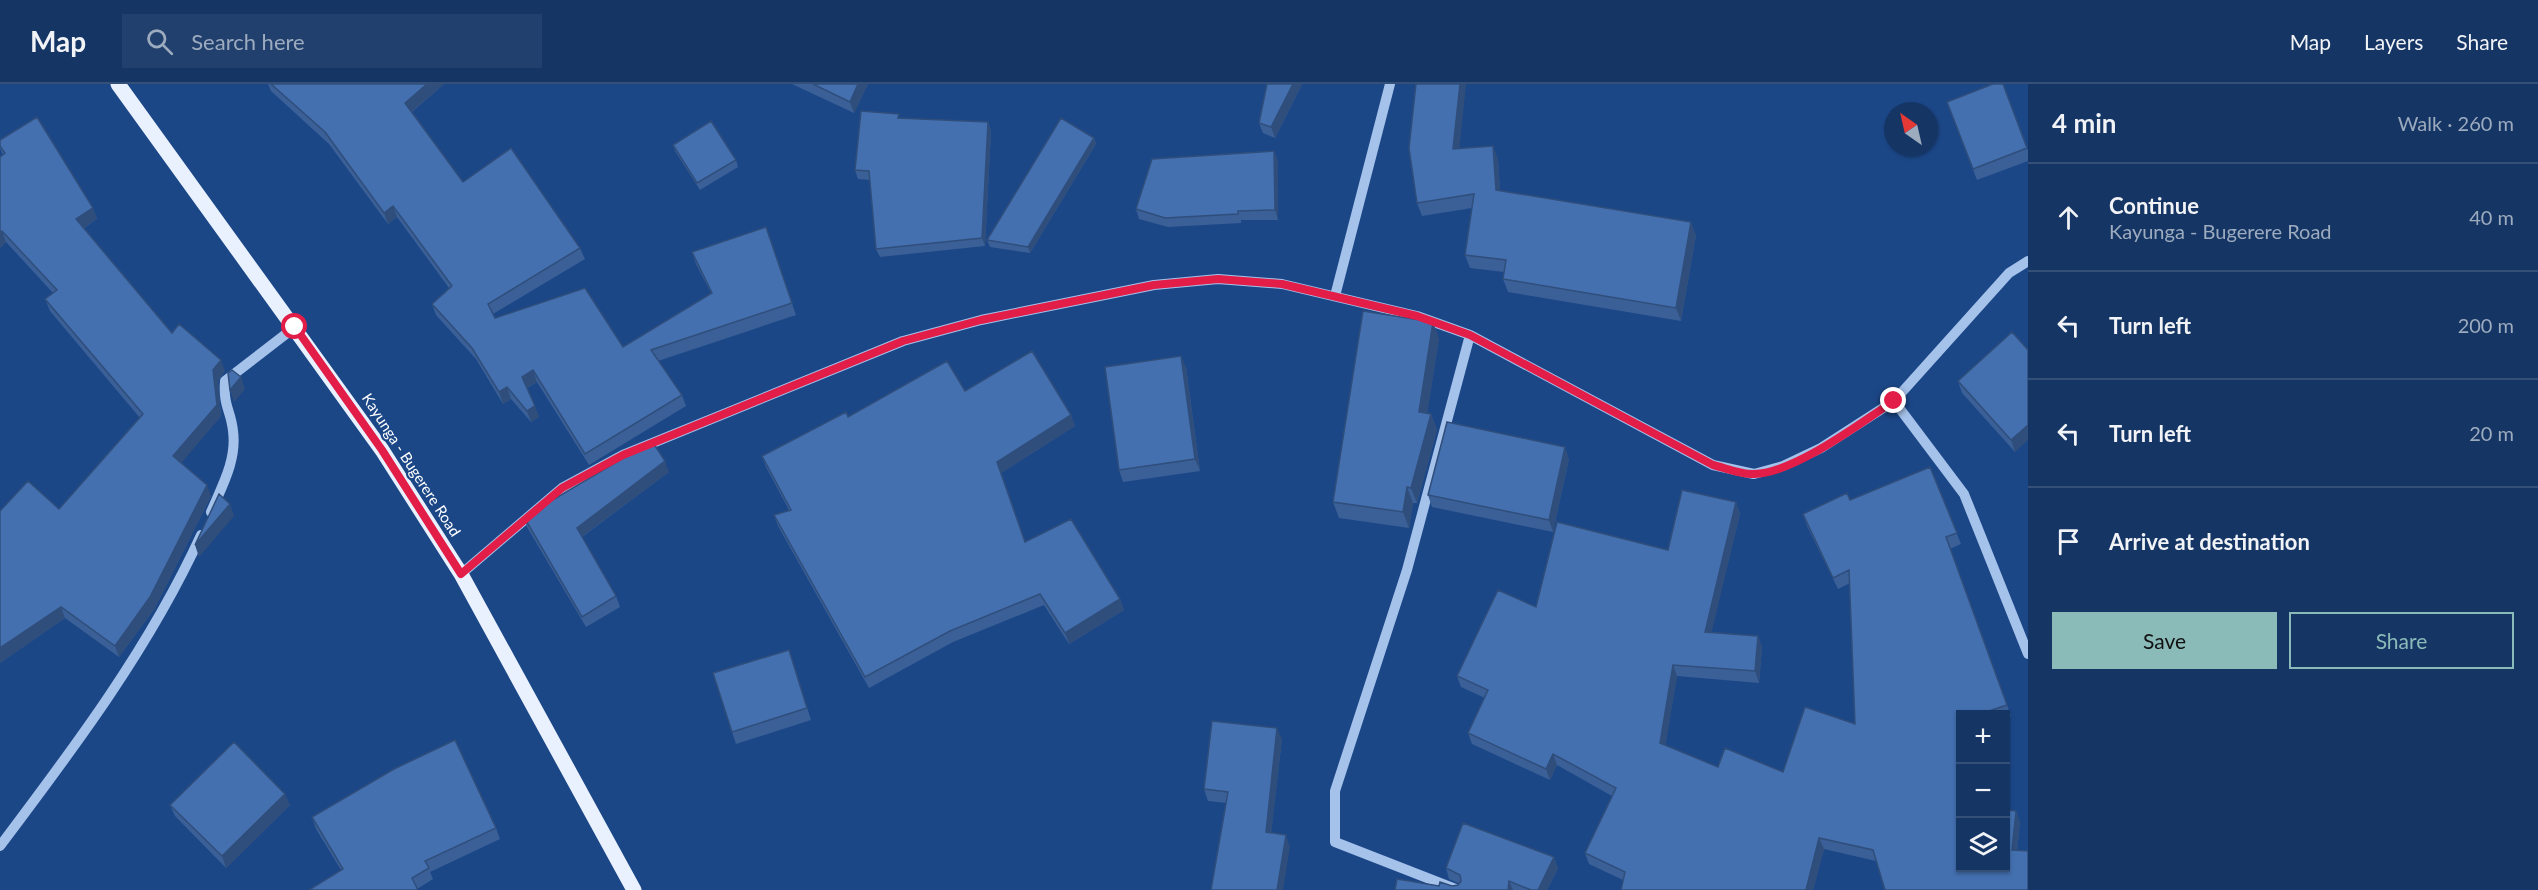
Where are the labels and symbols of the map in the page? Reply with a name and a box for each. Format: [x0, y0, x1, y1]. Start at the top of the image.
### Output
north arrow [1884, 102, 1938, 156]
route start [281, 313, 307, 339]
route end [1880, 387, 1906, 413]
street label: Kayunga - Bugerere Road [359, 390, 465, 539]

